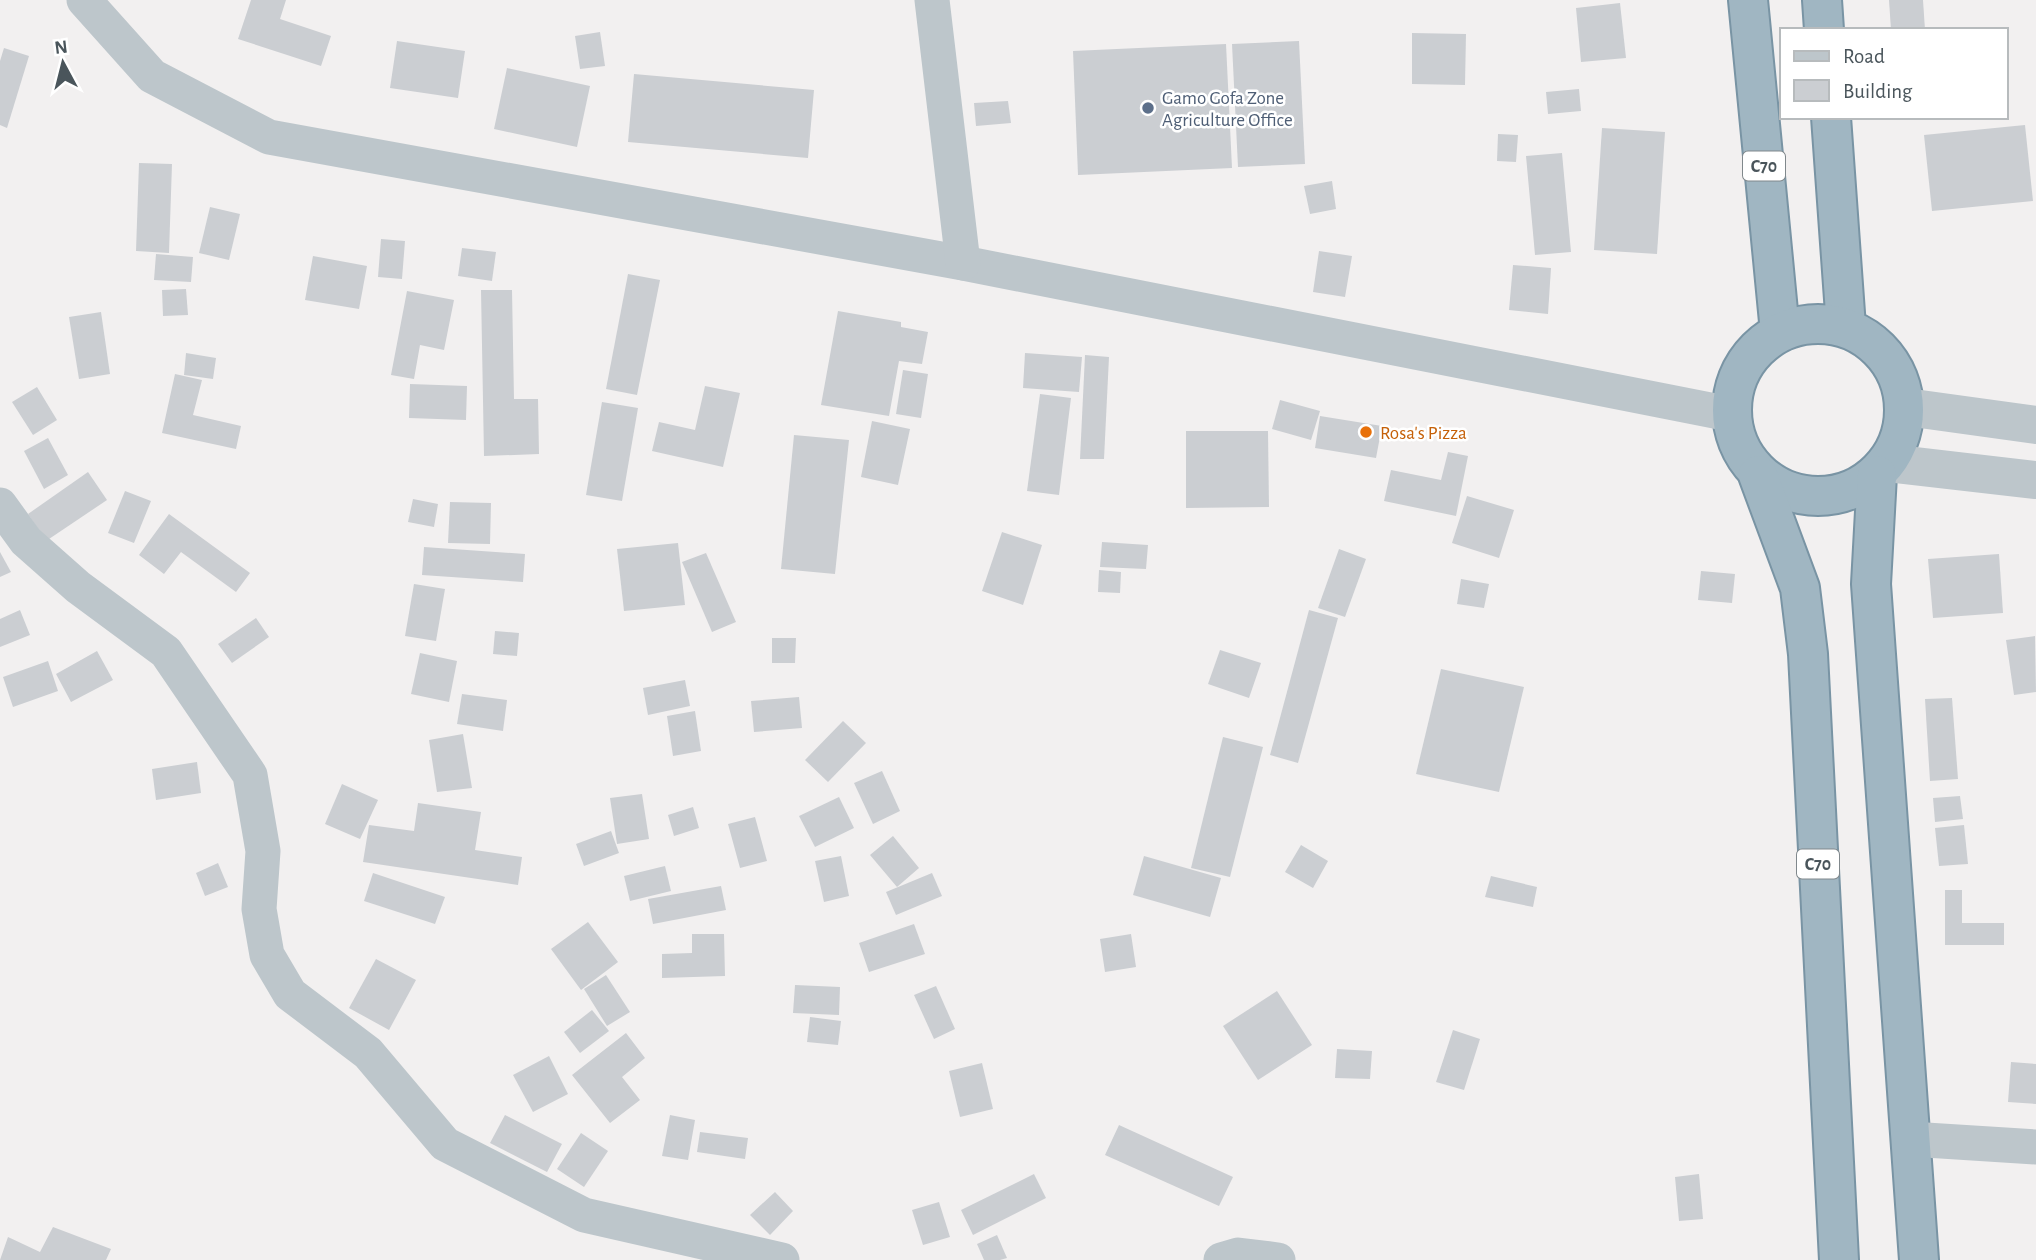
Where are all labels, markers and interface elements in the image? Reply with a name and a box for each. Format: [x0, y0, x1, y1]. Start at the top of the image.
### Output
north arrow [28, 28, 98, 98]
legend [1780, 28, 2008, 119]
text: N [53, 37, 69, 58]
text: Road [1843, 46, 1885, 67]
text: Building [1843, 81, 1913, 102]
place label: Gamo Gofa Zone Agriculture Office [1162, 89, 1293, 130]
marker: Gamo Gofa Zone Agriculture Office [1140, 100, 1156, 116]
road number: C70 [1743, 152, 1785, 181]
marker: Rosa's Pizza [1358, 424, 1374, 440]
place label: Rosa's Pizza [1380, 424, 1467, 443]
road number: C70 [1797, 850, 1839, 878]

